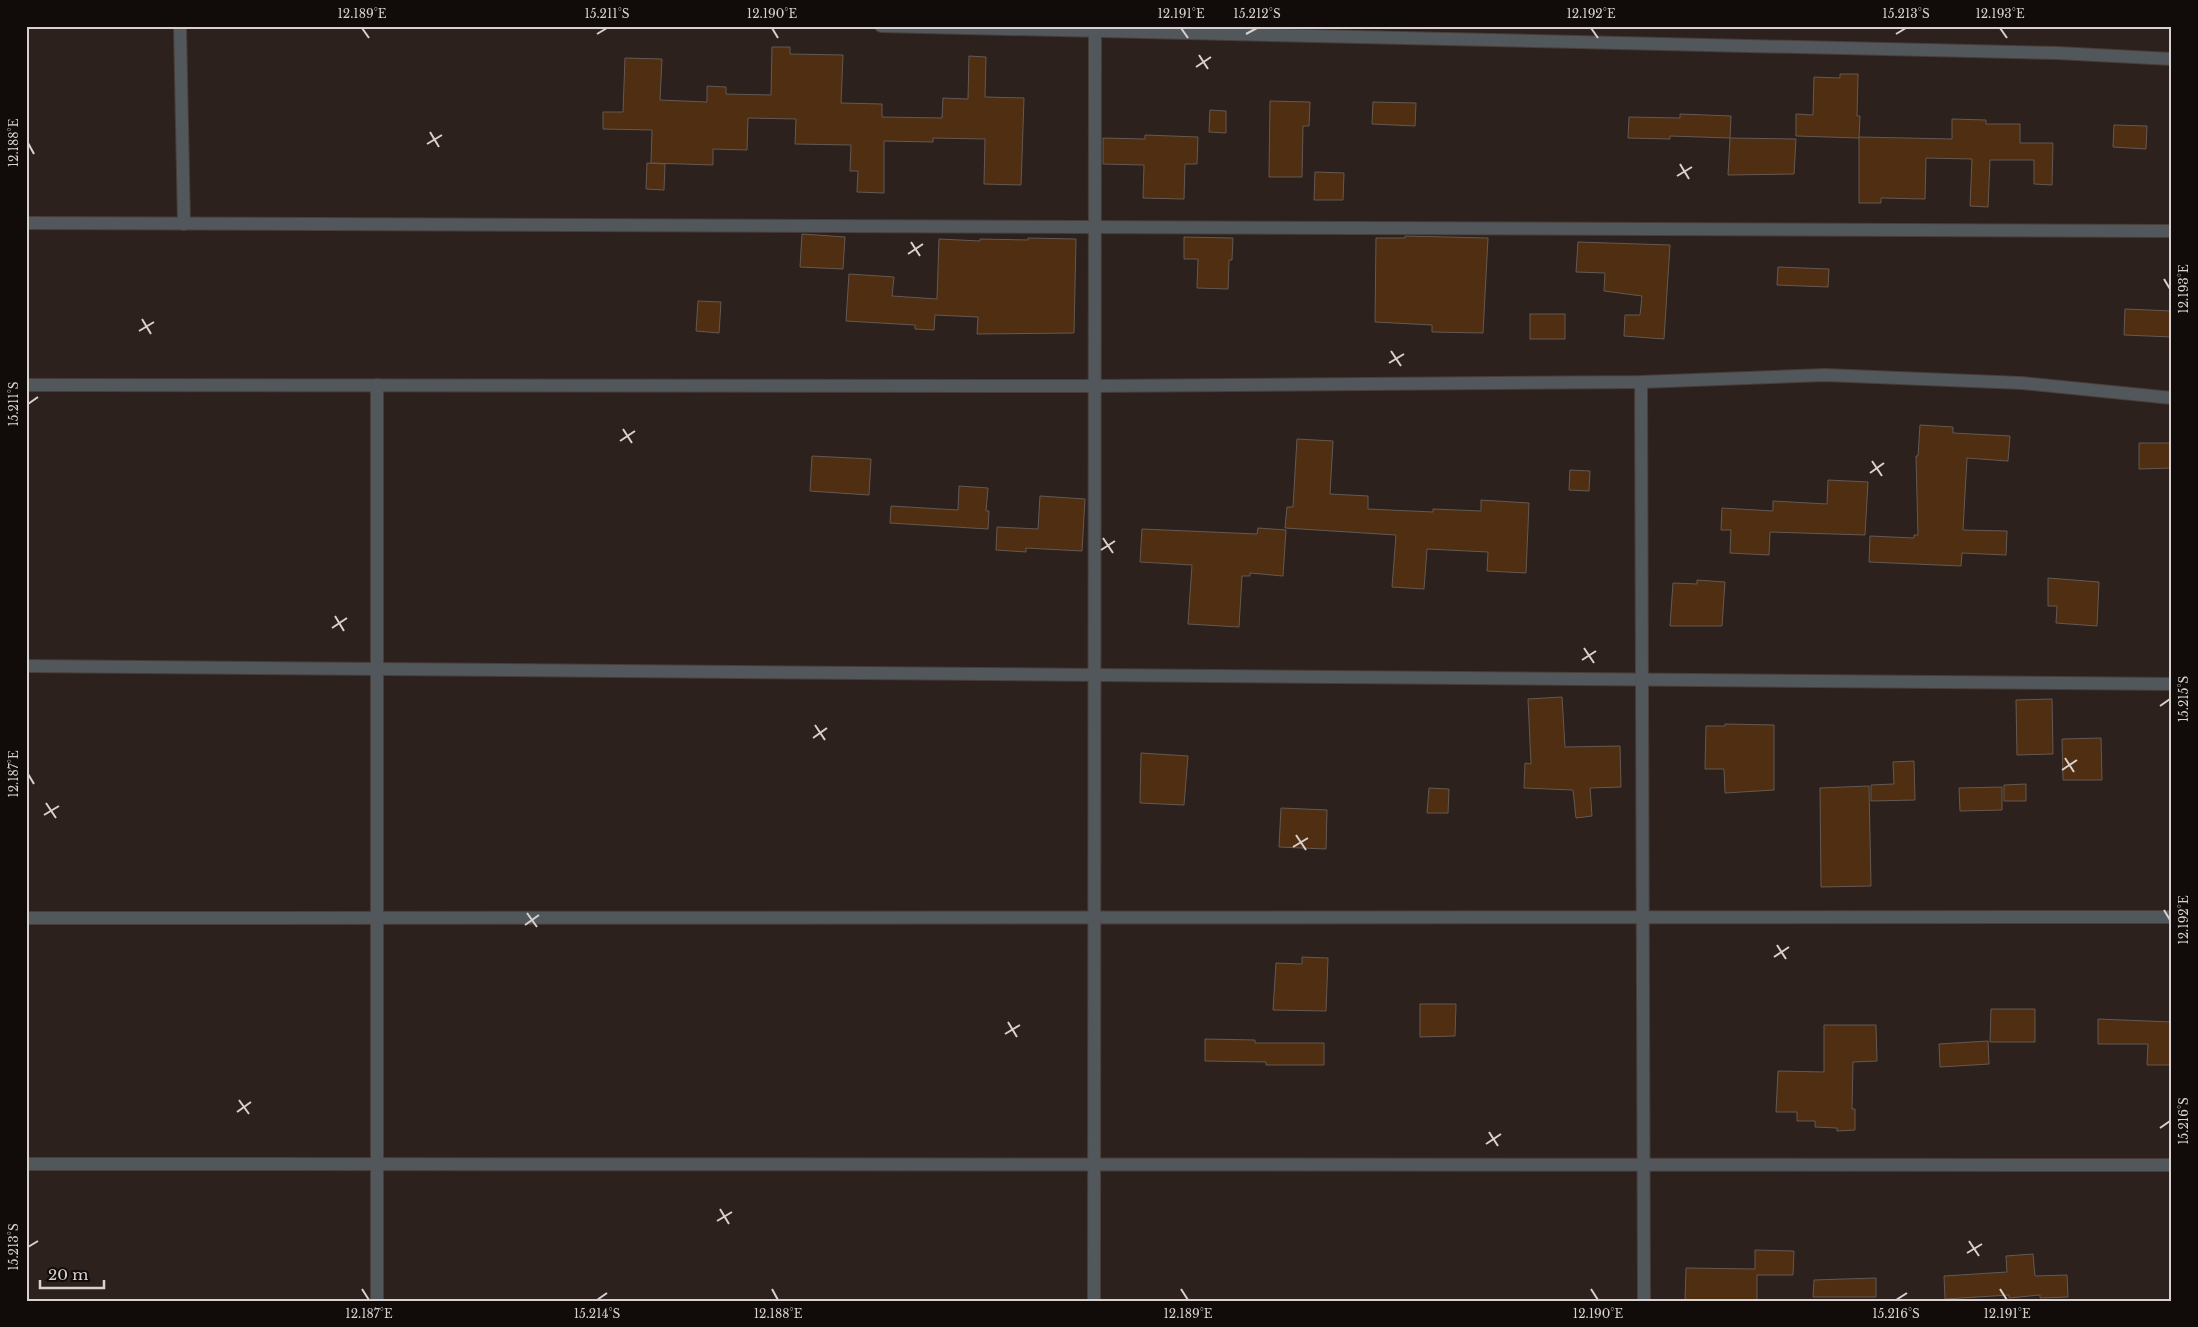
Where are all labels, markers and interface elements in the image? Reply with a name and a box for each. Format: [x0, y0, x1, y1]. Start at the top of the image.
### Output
text: 12.189°E [337, 6, 387, 21]
text: 15.211°S [584, 6, 630, 21]
text: 12.190°E [747, 6, 797, 21]
text: 12.191°E [1157, 6, 1205, 21]
text: 15.212°S [1233, 6, 1281, 21]
text: 12.192°E [1566, 6, 1616, 21]
text: 15.213°S [1882, 6, 1930, 21]
text: 12.193°E [1975, 6, 2025, 21]
text: 12.188°E [6, 118, 21, 167]
text: 12.193°E [2176, 264, 2191, 314]
text: 15.211°S [6, 381, 21, 427]
text: 15.215°S [2176, 675, 2191, 722]
text: 12.187°E [6, 750, 21, 798]
text: 12.192°E [2176, 895, 2191, 945]
text: 15.216°S [2176, 1097, 2191, 1145]
text: 15.213°S [6, 1223, 21, 1271]
scale bar [40, 1257, 104, 1289]
text: 20 m [48, 1265, 88, 1284]
text: 12.187°E [345, 1306, 393, 1321]
text: 15.214°S [574, 1306, 621, 1321]
text: 12.188°E [754, 1306, 803, 1321]
text: 12.189°E [1163, 1306, 1213, 1321]
text: 12.190°E [1573, 1306, 1623, 1321]
text: 15.216°S [1872, 1306, 1920, 1321]
text: 12.191°E [1983, 1306, 2031, 1321]

